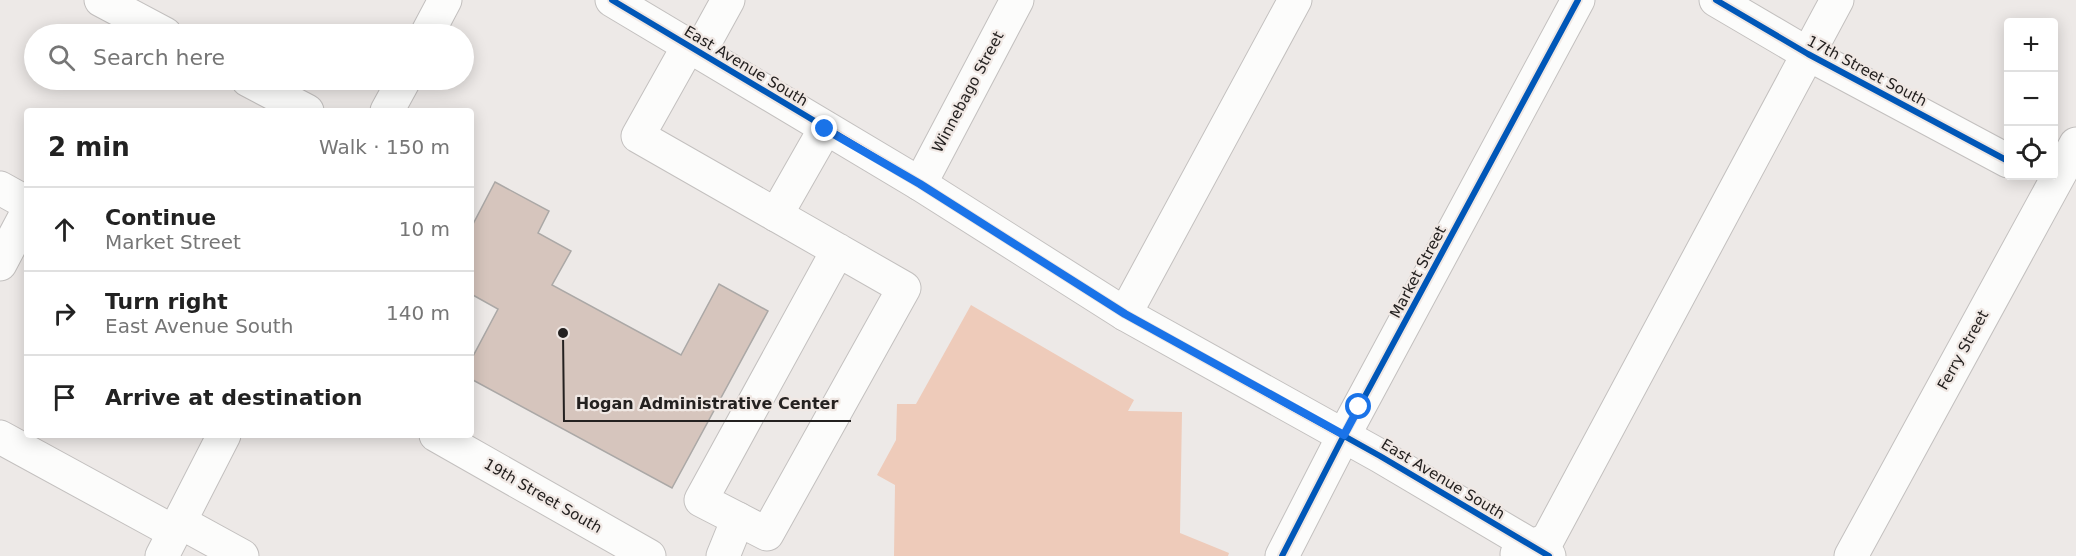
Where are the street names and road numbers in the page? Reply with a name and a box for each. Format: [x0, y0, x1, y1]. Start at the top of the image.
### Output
street label: East Avenue South [681, 22, 811, 110]
street label: Winnebago Street [928, 28, 1008, 156]
street label: 17th Street South [1804, 32, 1930, 110]
street label: Market Street [1386, 223, 1450, 321]
street label: Ferry Street [1934, 307, 1992, 393]
street label: East Avenue South [1378, 435, 1508, 523]
street label: 19th Street South [481, 455, 605, 537]

